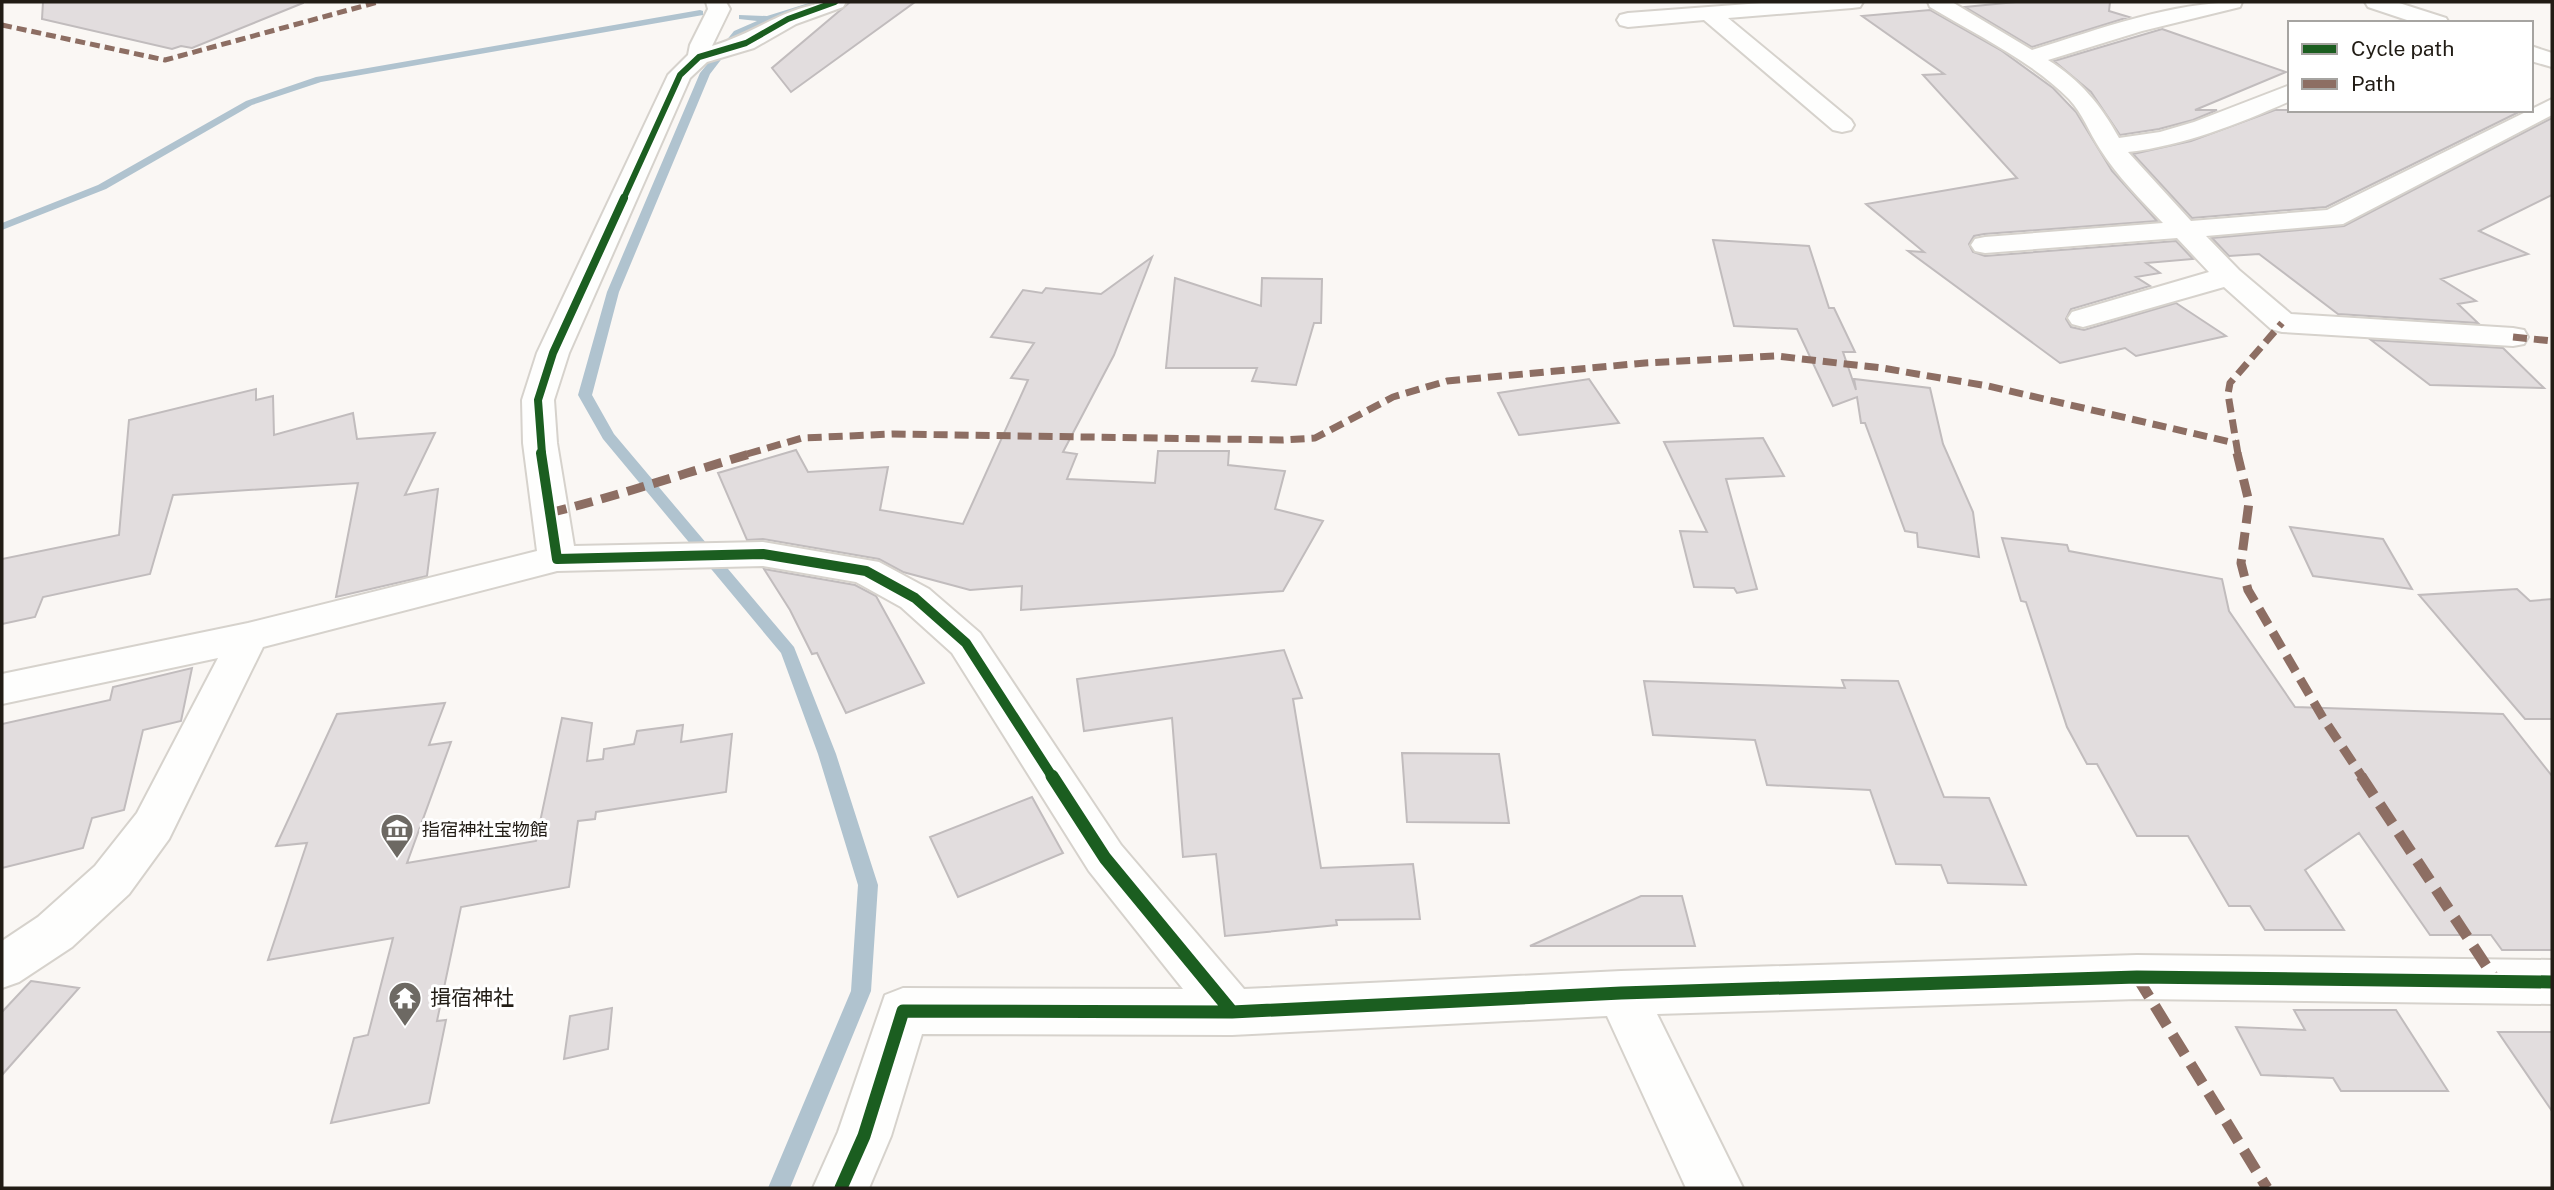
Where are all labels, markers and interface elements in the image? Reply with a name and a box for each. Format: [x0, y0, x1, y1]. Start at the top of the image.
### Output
legend [2288, 21, 2533, 112]
text: Cycle path [2351, 36, 2454, 61]
text: Path [2351, 71, 2396, 96]
museum icon: 指宿神社宝物館 [378, 811, 416, 860]
place label: 指宿神社宝物館 [422, 819, 548, 840]
temple icon: 揖宿神社 [386, 979, 424, 1028]
place label: 揖宿神社 [430, 985, 514, 1010]

